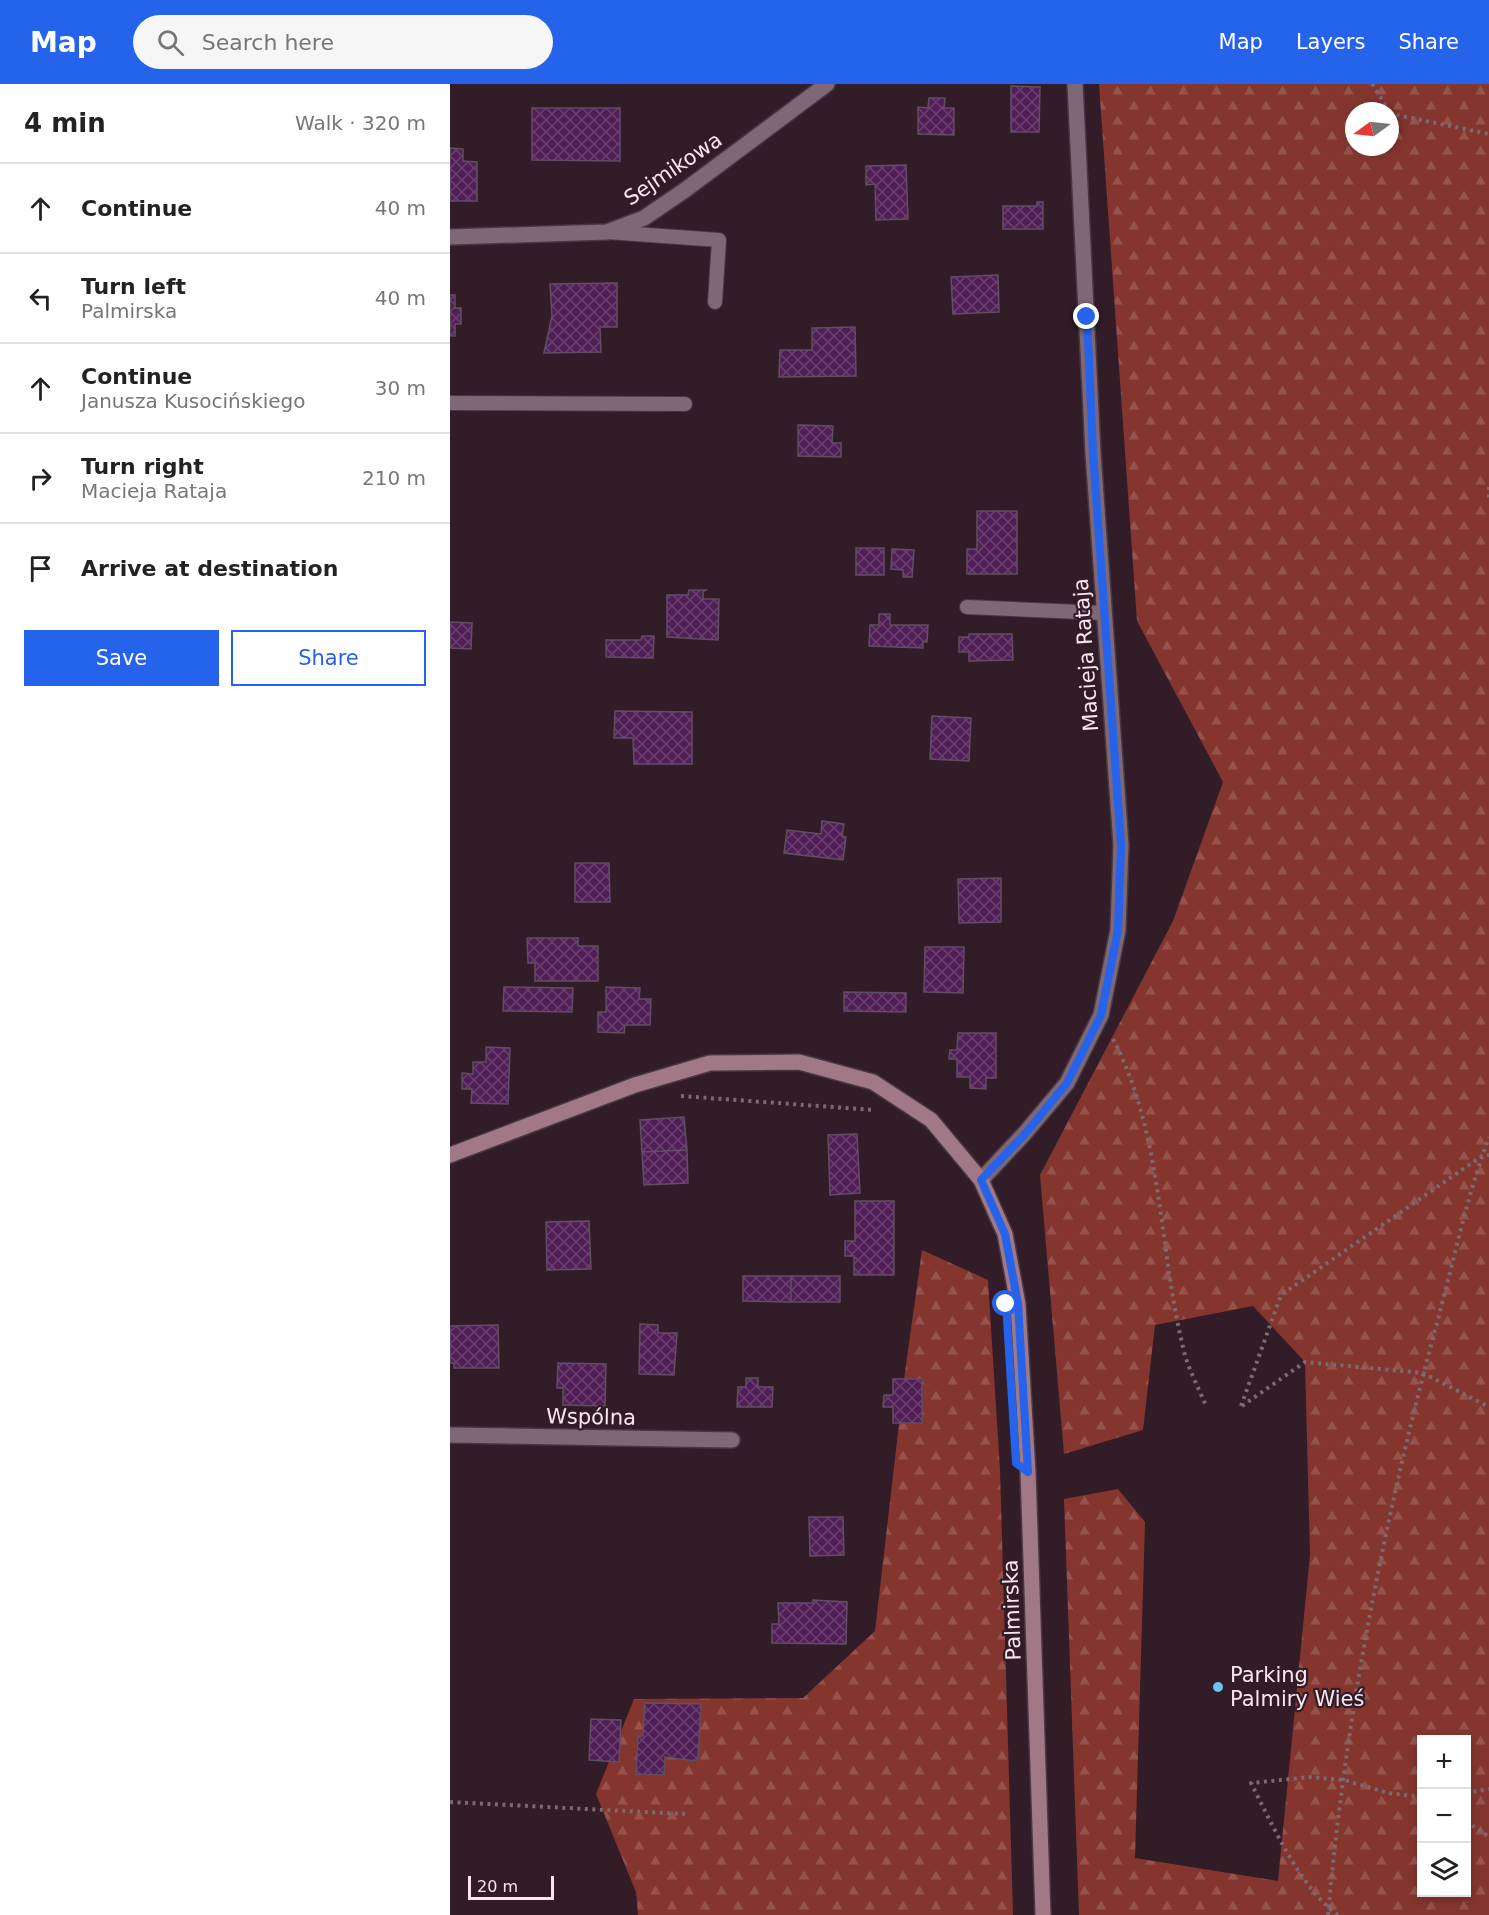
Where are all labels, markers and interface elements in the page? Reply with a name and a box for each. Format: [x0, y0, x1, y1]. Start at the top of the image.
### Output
search box [133, 15, 553, 69]
text: Map [30, 26, 97, 59]
icon: search [154, 26, 187, 59]
text: Search here [202, 30, 334, 55]
text: Map [1219, 30, 1263, 54]
text: Layers [1296, 30, 1365, 54]
text: Share [1398, 30, 1459, 54]
north arrow [1345, 102, 1399, 156]
text: 4 min [24, 108, 106, 138]
text: Walk · 320 m [295, 111, 426, 135]
street label: Sejmikowa [620, 128, 726, 210]
icon: ahead [24, 192, 57, 225]
text: Continue [81, 196, 192, 221]
text: 40 m [375, 196, 426, 220]
text: Turn left [81, 274, 186, 299]
icon: left [24, 282, 57, 315]
text: 40 m [375, 286, 426, 310]
text: Palmirska [81, 299, 177, 323]
route end [1073, 303, 1099, 329]
text: Continue [81, 364, 192, 389]
icon: ahead [24, 372, 57, 405]
text: 30 m [375, 376, 426, 400]
text: Janusza Kusocińskiego [81, 389, 306, 413]
text: Turn right [81, 454, 204, 479]
icon: right [24, 462, 57, 495]
text: 210 m [362, 466, 426, 490]
text: Macieja Rataja [81, 479, 227, 503]
icon: arrive [24, 552, 57, 585]
text: Arrive at destination [81, 556, 338, 581]
street label: Macieja Rataja [1069, 578, 1103, 732]
button: Save [24, 630, 219, 686]
button: Share [231, 630, 426, 686]
route start [992, 1290, 1018, 1316]
street label: Wspólna [546, 1404, 636, 1430]
street label: Palmirska [998, 1559, 1026, 1661]
place label: Parking Palmiry Wieś [1230, 1663, 1364, 1711]
marker: Parking Palmiry Wieś [1211, 1680, 1225, 1694]
map controls [1417, 1735, 1471, 1897]
button: + [1417, 1735, 1471, 1789]
button: − [1417, 1789, 1471, 1843]
button: layers [1417, 1843, 1471, 1897]
scale bar [468, 1873, 554, 1900]
text: 20 m [477, 1877, 518, 1896]

